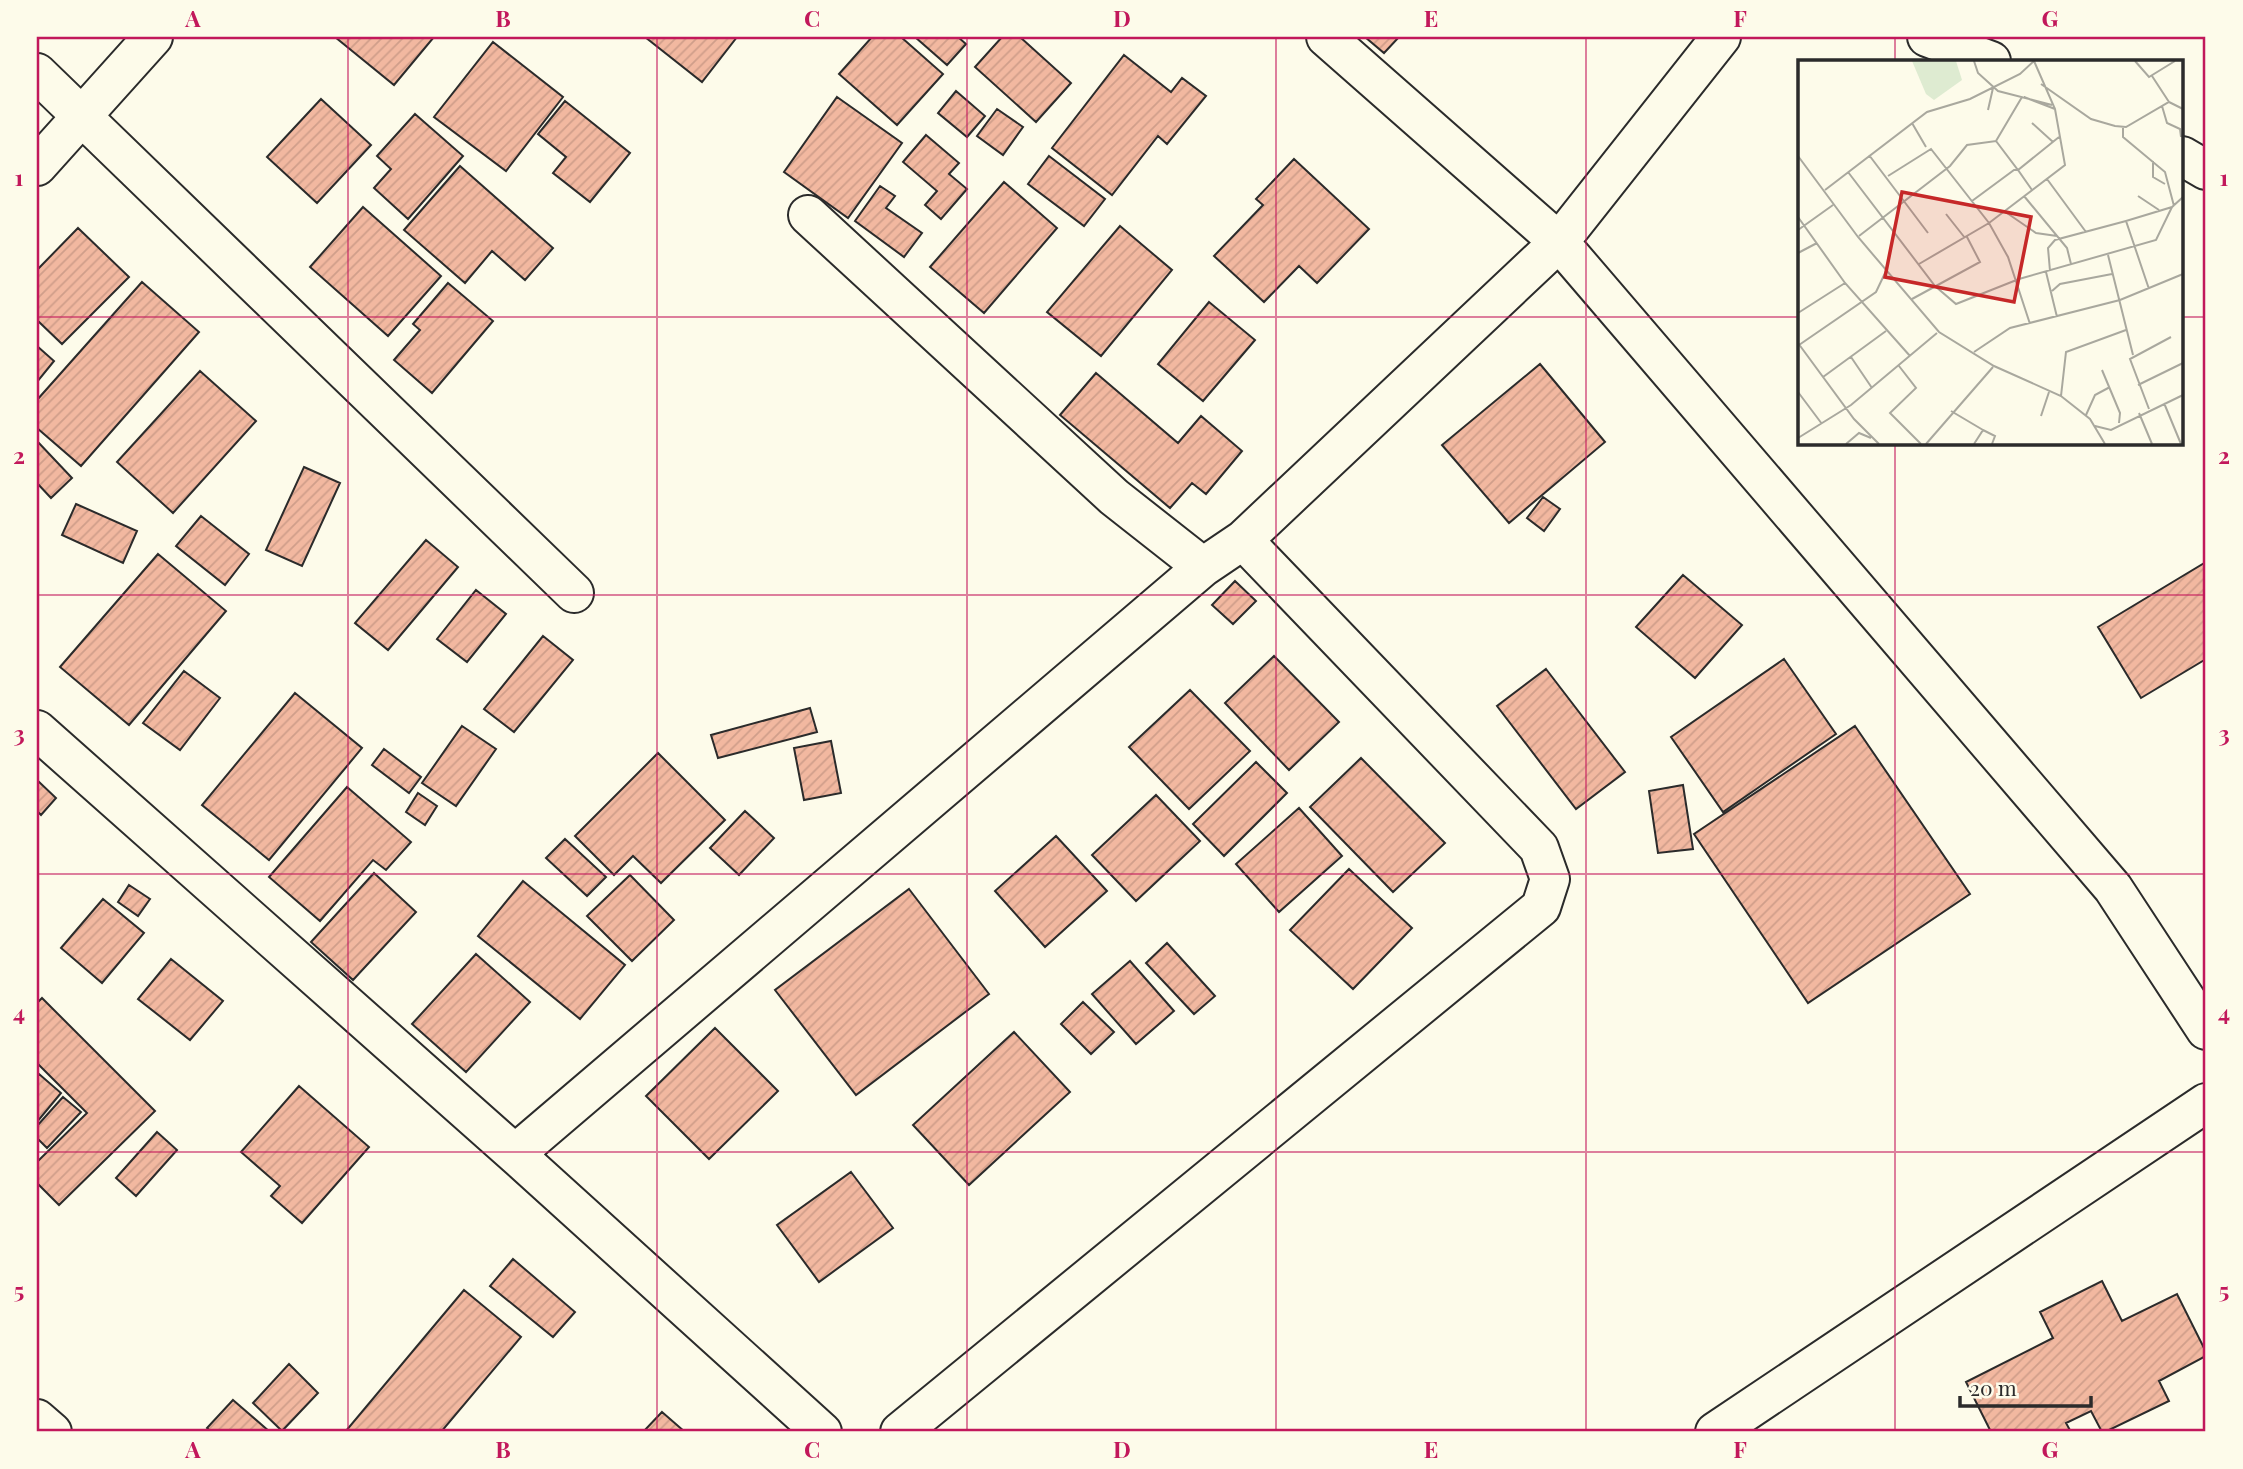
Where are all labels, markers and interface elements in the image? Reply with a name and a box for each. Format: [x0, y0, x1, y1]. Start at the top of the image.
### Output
text: A [184, 2, 201, 33]
text: B [495, 2, 511, 33]
text: C [804, 2, 820, 33]
text: D [1113, 2, 1131, 33]
text: E [1424, 2, 1438, 33]
text: F [1733, 2, 1747, 33]
text: G [2042, 2, 2059, 33]
inset map [1798, 60, 2184, 444]
text: 1 [15, 161, 24, 192]
text: 1 [2220, 161, 2229, 192]
text: 2 [13, 439, 25, 470]
text: 2 [2218, 439, 2230, 470]
text: 3 [13, 717, 25, 748]
text: 3 [2218, 717, 2230, 748]
text: 4 [13, 996, 25, 1027]
text: 4 [2218, 996, 2230, 1027]
text: 5 [14, 1274, 24, 1305]
text: 5 [2219, 1274, 2229, 1305]
scale bar [1960, 1364, 2091, 1408]
text: 20 m [1970, 1373, 2017, 1401]
text: A [184, 1433, 201, 1464]
text: B [495, 1433, 511, 1464]
text: C [804, 1433, 820, 1464]
text: D [1113, 1433, 1131, 1464]
text: E [1424, 1433, 1438, 1464]
text: F [1733, 1433, 1747, 1464]
text: G [2042, 1433, 2059, 1464]

